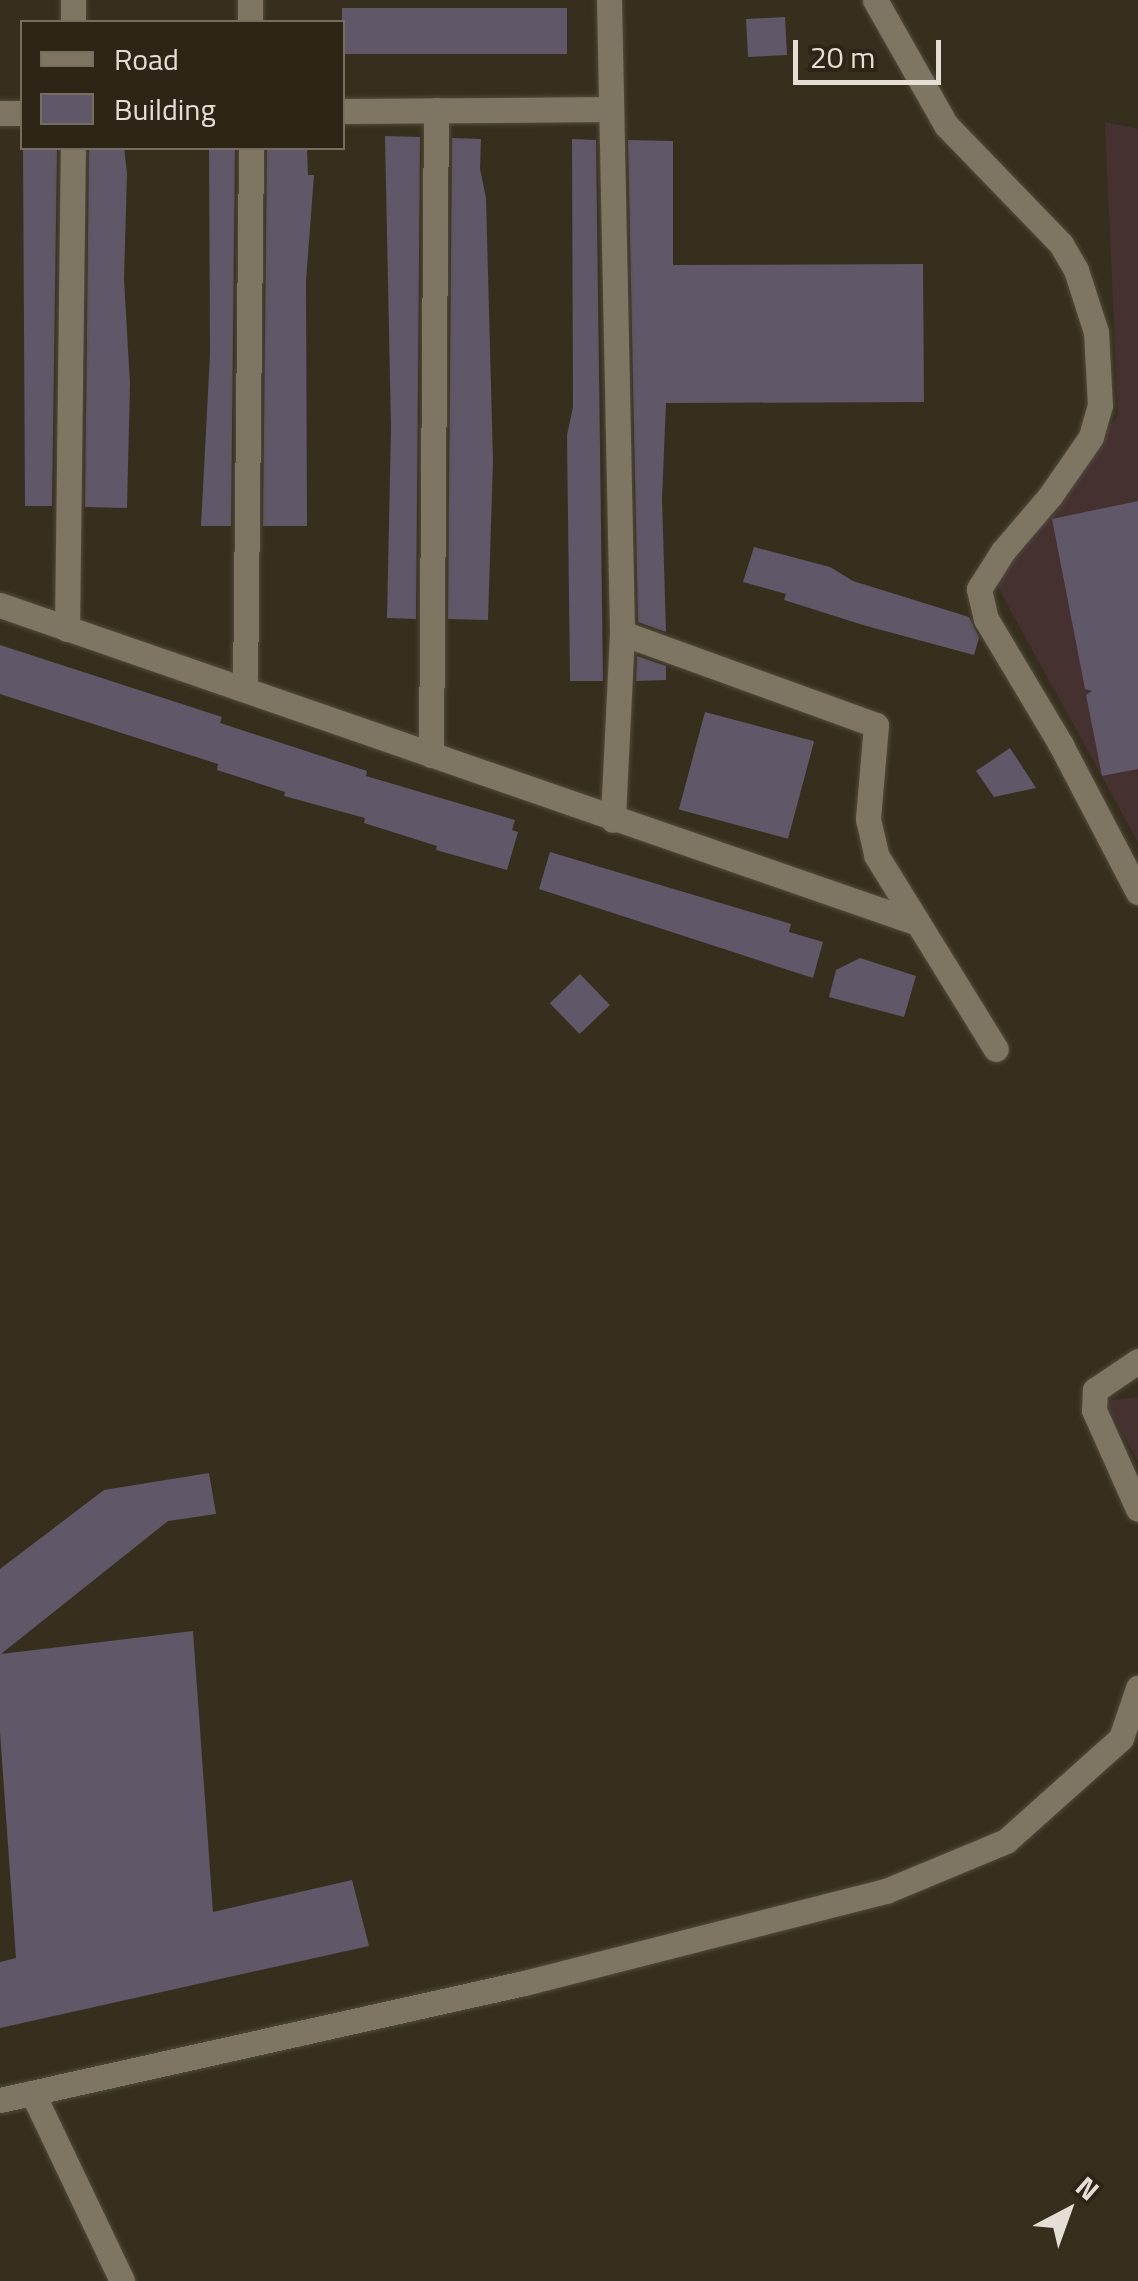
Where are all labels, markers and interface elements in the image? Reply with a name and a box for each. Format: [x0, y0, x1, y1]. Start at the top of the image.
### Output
legend [20, 20, 345, 150]
scale bar [798, 20, 946, 82]
text: 20 m [810, 34, 875, 80]
text: Road [114, 36, 179, 82]
text: Building [114, 86, 216, 132]
north arrow [1018, 2161, 1118, 2261]
text: N [1067, 2165, 1109, 2211]

